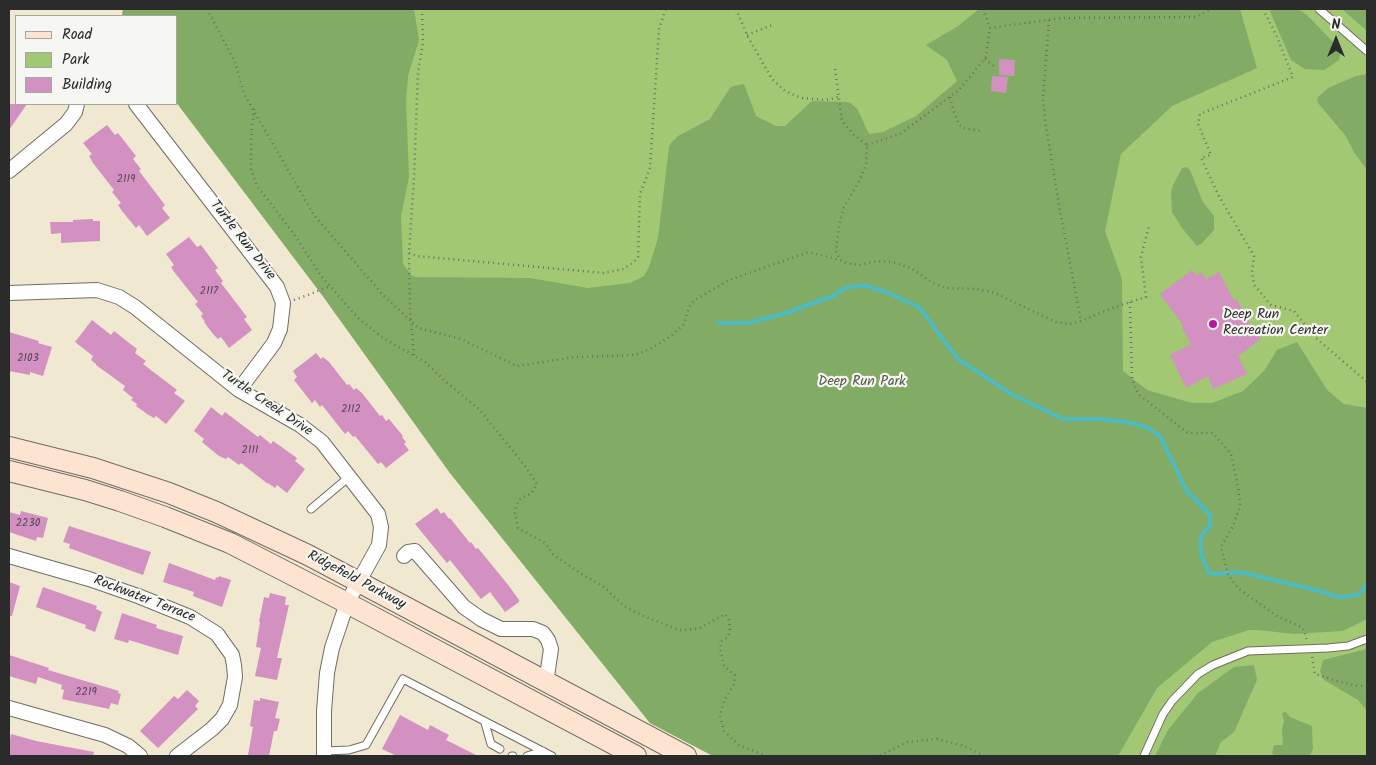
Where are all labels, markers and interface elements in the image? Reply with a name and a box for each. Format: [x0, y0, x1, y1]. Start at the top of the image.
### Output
text: N [1332, 14, 1340, 36]
legend [15, 15, 178, 105]
north arrow [1311, 15, 1361, 65]
text: Road [62, 23, 92, 47]
text: Park [62, 48, 89, 72]
text: Building [62, 73, 112, 97]
house number: 2119 [117, 173, 135, 187]
street label: Turtle Run Drive [206, 198, 278, 284]
house number: 2117 [200, 285, 218, 299]
place label: Deep Run Recreation Center [1223, 308, 1328, 341]
marker: Deep Run Recreation Center [1207, 318, 1219, 330]
house number: 2103 [17, 352, 39, 366]
street label: Turtle Creek Drive [217, 367, 315, 441]
park label: Deep Run Park [818, 375, 906, 391]
house number: 2112 [341, 403, 361, 417]
house number: 2111 [242, 444, 258, 458]
house number: 2230 [16, 517, 40, 531]
street label: Ridgefield Parkway [304, 548, 408, 614]
street label: Rockwater Terrace [91, 573, 197, 627]
house number: 2219 [75, 686, 97, 700]

